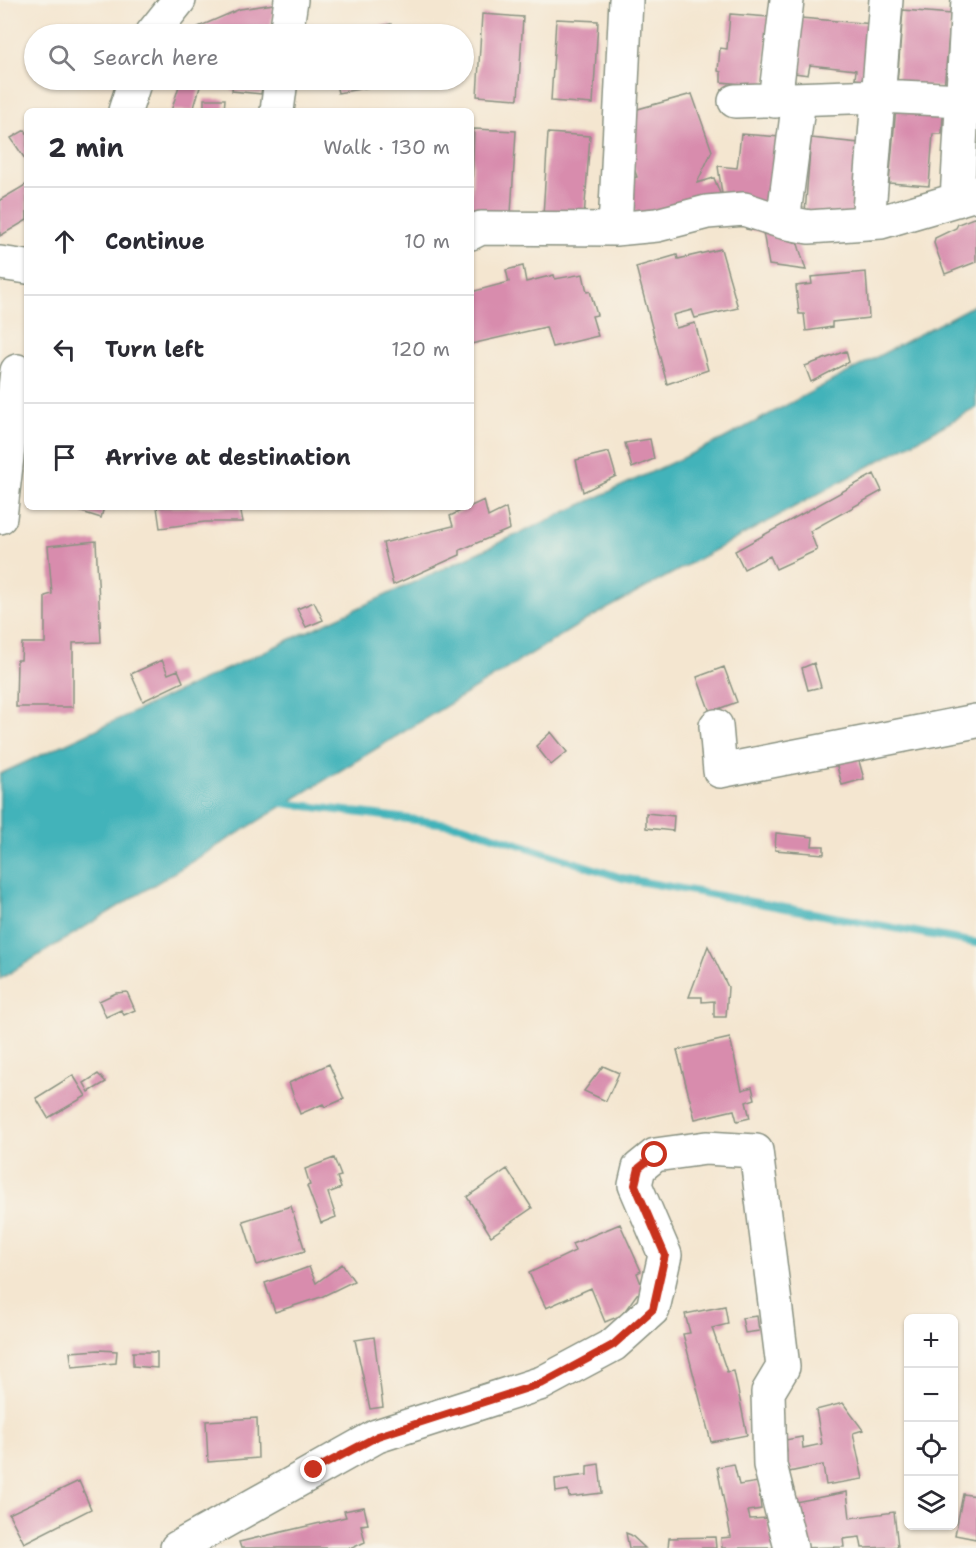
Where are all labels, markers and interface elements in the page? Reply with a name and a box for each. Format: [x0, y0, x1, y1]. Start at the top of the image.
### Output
search box [24, 24, 474, 90]
icon: search [45, 41, 78, 74]
text: Search here [93, 43, 219, 72]
text: 2 min [48, 130, 124, 165]
text: Walk · 130 m [323, 134, 450, 160]
icon: ahead [48, 225, 81, 258]
text: Continue [105, 227, 205, 256]
text: 10 m [404, 228, 450, 254]
icon: left [48, 333, 81, 366]
text: Turn left [105, 335, 204, 364]
text: 120 m [391, 336, 450, 362]
icon: arrive [48, 441, 81, 474]
text: Arrive at destination [105, 443, 351, 472]
route start [641, 1141, 667, 1167]
map controls [904, 1314, 958, 1530]
button: + [904, 1314, 958, 1368]
button: − [904, 1368, 958, 1422]
button: locate [904, 1422, 958, 1476]
route end [300, 1456, 326, 1482]
button: layers [904, 1476, 958, 1530]

